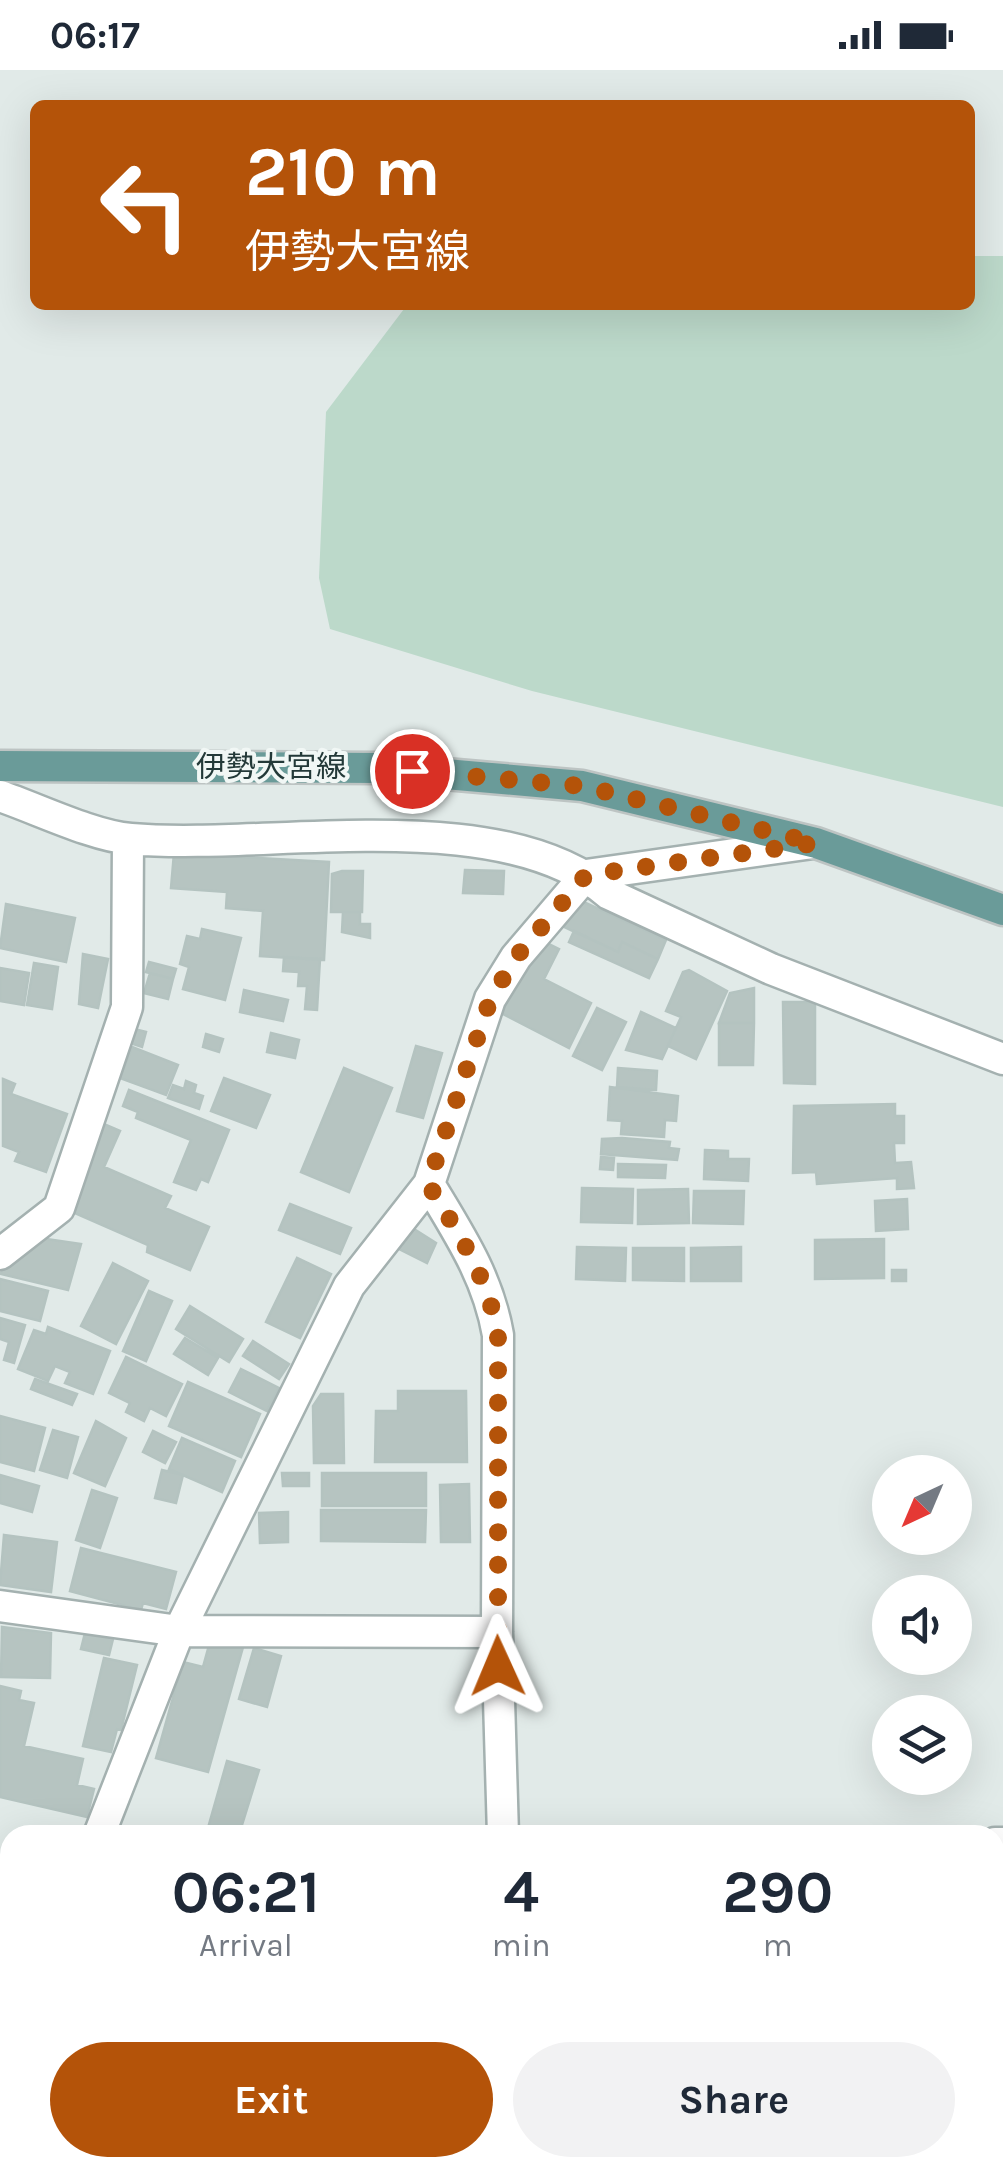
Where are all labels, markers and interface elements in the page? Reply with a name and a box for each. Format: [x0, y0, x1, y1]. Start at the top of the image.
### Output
text: 06:17 [50, 13, 140, 58]
text: 210 m [245, 131, 441, 213]
icon: left [80, 140, 210, 270]
text: 伊勢大宮線 [245, 226, 470, 278]
pin [370, 729, 455, 814]
icon: arrive [385, 744, 440, 799]
street label: 伊勢大宮線 [196, 749, 346, 785]
north arrow [872, 1455, 972, 1555]
map controls [872, 1455, 972, 1795]
button: sound [872, 1575, 972, 1675]
position arrow [446, 1614, 550, 1718]
button: layers [872, 1695, 972, 1795]
text: 06:21 [172, 1857, 320, 1927]
text: 4 [503, 1857, 539, 1927]
text: 290 [722, 1857, 833, 1927]
text: Arrival [199, 1927, 293, 1964]
text: min [492, 1927, 551, 1964]
text: m [763, 1927, 793, 1964]
button: Exit [50, 2042, 493, 2157]
button: Share [513, 2042, 955, 2157]

